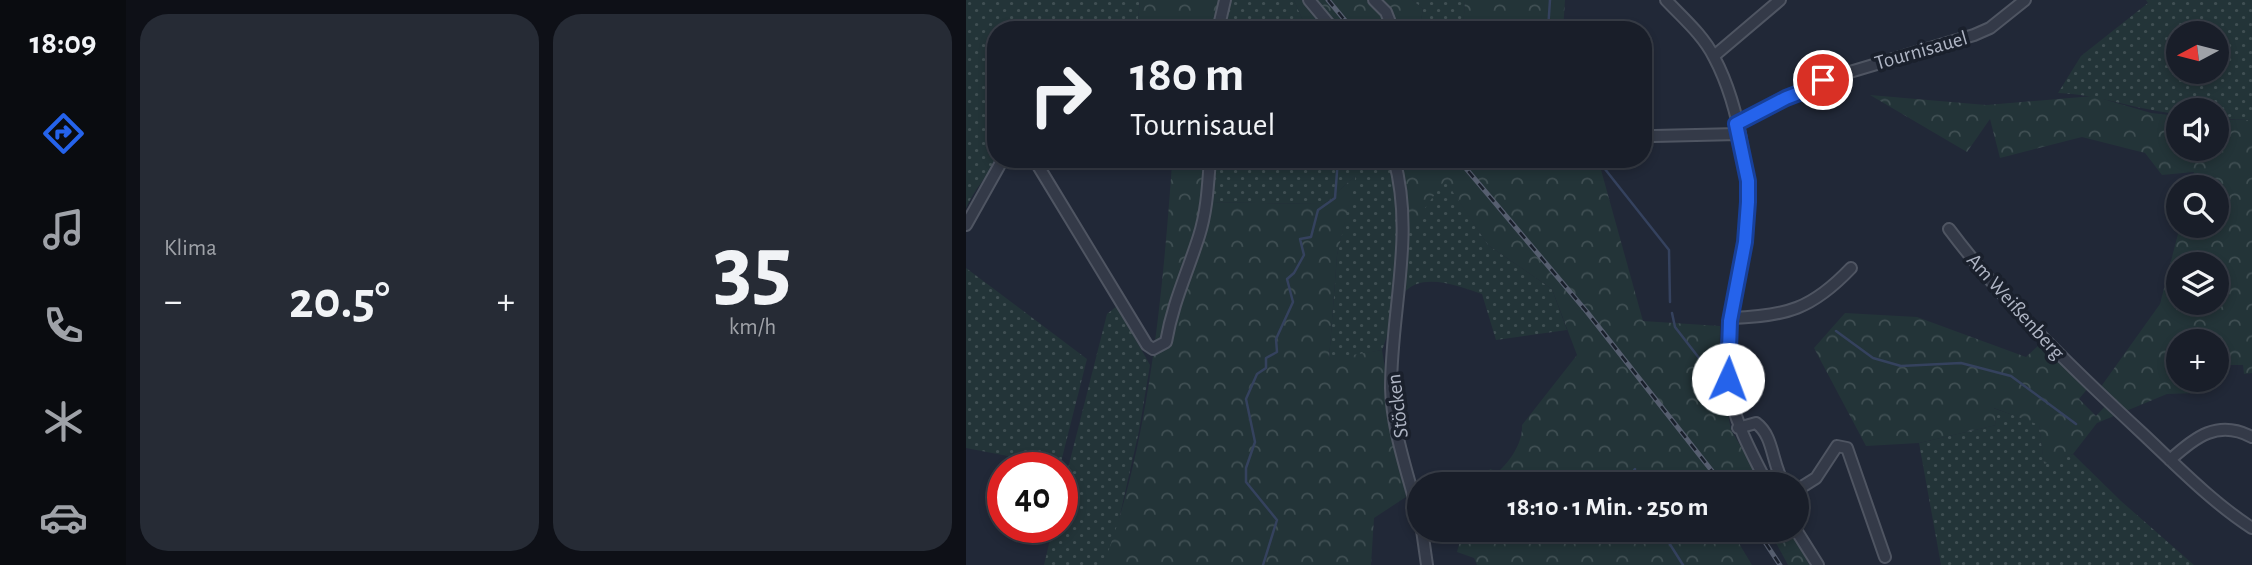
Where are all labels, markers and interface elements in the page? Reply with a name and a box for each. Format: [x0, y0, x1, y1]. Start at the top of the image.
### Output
north arrow [2166, 21, 2230, 84]
map controls [2166, 21, 2229, 392]
text: 18:09 [30, 27, 96, 59]
street label: Tournisauel [1872, 27, 1970, 74]
icon: right [1015, 49, 1106, 140]
pin [1793, 50, 1853, 110]
text: 180 m [1130, 51, 1244, 100]
icon: arrive [1804, 61, 1842, 99]
button: sound [2166, 98, 2229, 161]
icon: directions [39, 109, 88, 158]
text: Tournisauel [1130, 109, 1275, 141]
button: search [2166, 175, 2229, 238]
icon: music [39, 205, 88, 254]
text: 35 [713, 223, 792, 314]
text: Klima [164, 237, 217, 260]
street label: Am Weißenberg [1963, 249, 2069, 364]
button: layers [2166, 252, 2229, 315]
text: 20.5° [289, 275, 390, 327]
text: − [164, 283, 182, 321]
text: + [497, 283, 515, 321]
icon: phone [39, 301, 88, 350]
text: km/h [729, 316, 776, 339]
button: + [2166, 329, 2229, 392]
position arrow [1691, 342, 1765, 416]
street label: Stöcken [1383, 373, 1412, 439]
icon: climate [39, 397, 88, 446]
speed limit sign: 40 [987, 452, 1078, 543]
icon: car [39, 493, 88, 542]
text: 18:10 · 1 Min. · 250 m [1507, 494, 1709, 520]

